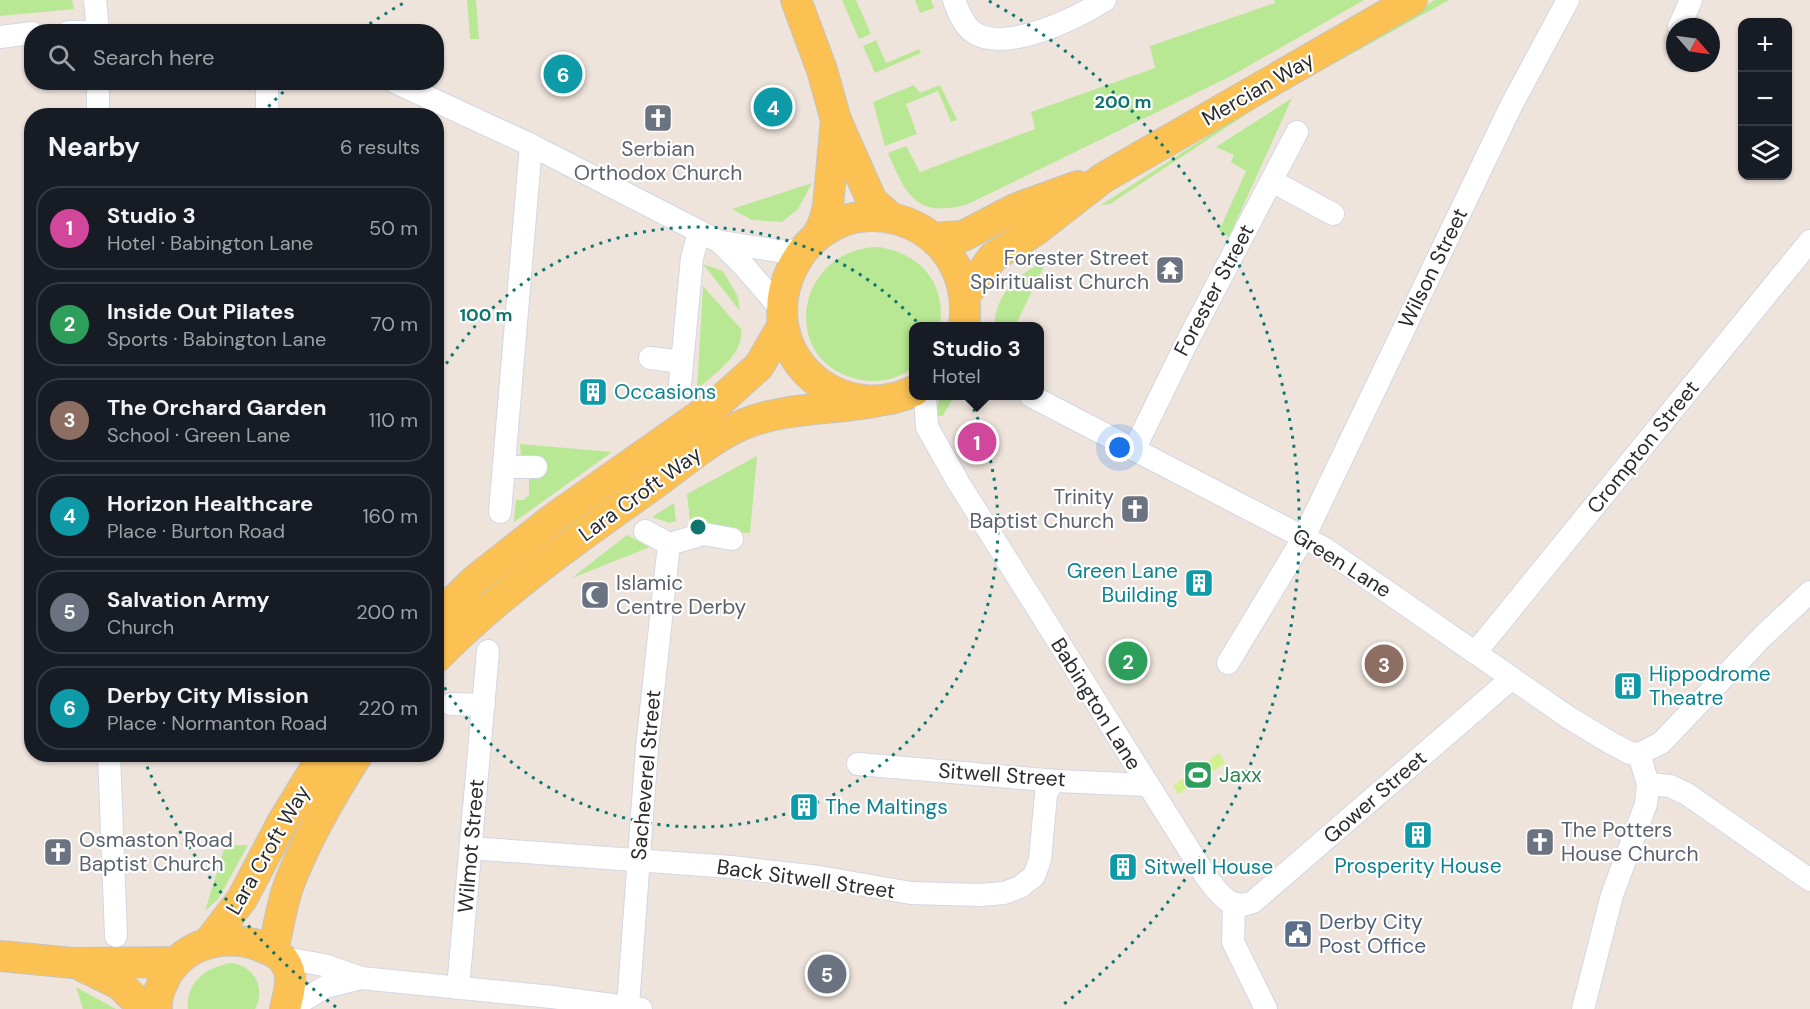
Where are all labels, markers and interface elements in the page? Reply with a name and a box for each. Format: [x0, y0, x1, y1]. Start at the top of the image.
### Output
north arrow [1666, 18, 1720, 72]
map controls [1738, 18, 1792, 180]
button: + [1738, 18, 1792, 72]
search box [24, 24, 444, 90]
icon: search [45, 41, 78, 74]
text: Search here [93, 43, 214, 72]
street label: Mercian Way [1197, 45, 1319, 132]
pin: 6 [544, 52, 582, 97]
button: − [1738, 72, 1792, 126]
pin: 4 [754, 84, 792, 130]
text: 200 m [1095, 90, 1151, 114]
church icon: Serbian Orthodox Church [642, 102, 674, 134]
button: layers [1738, 126, 1792, 180]
text: Nearby [48, 130, 140, 164]
text: 6 results [340, 134, 420, 160]
place label: Serbian Orthodox Church [574, 135, 742, 187]
text: Studio 3 [107, 201, 196, 230]
street label: Wilson Street [1392, 203, 1474, 333]
text: 1 [66, 215, 73, 241]
text: 50 m [369, 215, 418, 241]
street label: Forester Street [1168, 219, 1260, 361]
text: Hotel · Babington Lane [107, 230, 313, 256]
place label: Forester Street Spiritualist Church [970, 244, 1149, 296]
temple icon: Forester Street Spiritualist Church [1154, 254, 1186, 286]
text: Inside Out Pilates [107, 297, 295, 326]
text: 100 m [459, 303, 513, 327]
text: 2 [64, 311, 75, 337]
text: 70 m [371, 311, 418, 337]
popup [909, 322, 1044, 400]
text: Sports · Babington Lane [107, 326, 326, 352]
text: Studio 3 [932, 334, 1021, 363]
text: Hotel [932, 363, 981, 389]
street label: Crompton Street [1581, 375, 1705, 519]
building icon: Occasions [577, 376, 609, 408]
place label: Occasions [614, 378, 716, 406]
text: The Orchard Garden [107, 393, 327, 422]
text: 3 [63, 407, 76, 433]
text: 110 m [369, 407, 418, 433]
pin: 1 [958, 420, 996, 464]
text: School · Green Lane [107, 422, 290, 448]
your location [1105, 433, 1134, 462]
street label: Lara Croft Way [573, 440, 707, 548]
place label: Trinity Baptist Church [969, 483, 1114, 535]
text: Horizon Healthcare [107, 489, 313, 518]
church icon: Trinity Baptist Church [1119, 493, 1151, 525]
text: 4 [63, 503, 76, 529]
text: 160 m [362, 503, 418, 529]
centre of rings [688, 517, 708, 537]
text: Place · Burton Road [107, 518, 285, 544]
street label: Green Lane [1287, 522, 1397, 604]
place label: Green Lane Building [1067, 557, 1178, 609]
building icon: Green Lane Building [1183, 567, 1215, 599]
place label: Islamic Centre Derby [616, 569, 747, 621]
mosque icon: Islamic Centre Derby [579, 579, 611, 611]
text: Salvation Army [107, 585, 270, 614]
text: 5 [63, 599, 76, 625]
text: 200 m [356, 599, 418, 625]
text: Church [107, 614, 174, 640]
street label: Babington Lane [1044, 633, 1148, 775]
pin: 2 [1108, 638, 1148, 684]
pin: 3 [1364, 642, 1404, 686]
place label: Hippodrome Theatre [1649, 660, 1771, 712]
building icon: Hippodrome Theatre [1612, 670, 1644, 702]
text: Derby City Mission [107, 681, 309, 710]
street label: Sacheverel Street [625, 689, 667, 861]
text: 6 [63, 695, 76, 721]
text: 220 m [358, 695, 418, 721]
text: Place · Normanton Road [107, 710, 327, 736]
street label: Gower Street [1317, 744, 1433, 850]
street label: Sitwell Street [937, 757, 1067, 793]
sports icon: Jaxx [1182, 759, 1214, 791]
place label: Jaxx [1219, 761, 1262, 789]
street label: Wilmot Street [451, 778, 491, 914]
street label: Lara Croft Way [220, 780, 317, 920]
building icon: The Maltings [788, 791, 820, 823]
place label: The Maltings [825, 793, 948, 821]
place label: The Potters House Church [1561, 816, 1698, 868]
building icon: Prosperity House [1402, 819, 1434, 851]
place label: Osmaston Road Baptist Church [79, 826, 233, 878]
church icon: The Potters House Church [1524, 826, 1556, 858]
church icon: Osmaston Road Baptist Church [42, 836, 74, 868]
building icon: Sitwell House [1107, 851, 1139, 883]
place label: Prosperity House [1334, 852, 1502, 880]
street label: Back Sitwell Street [715, 853, 897, 905]
place label: Sitwell House [1144, 853, 1273, 881]
place label: Derby City Post Office [1319, 908, 1426, 960]
public building icon: Derby City Post Office [1282, 918, 1314, 950]
pin: 5 [808, 952, 846, 996]

